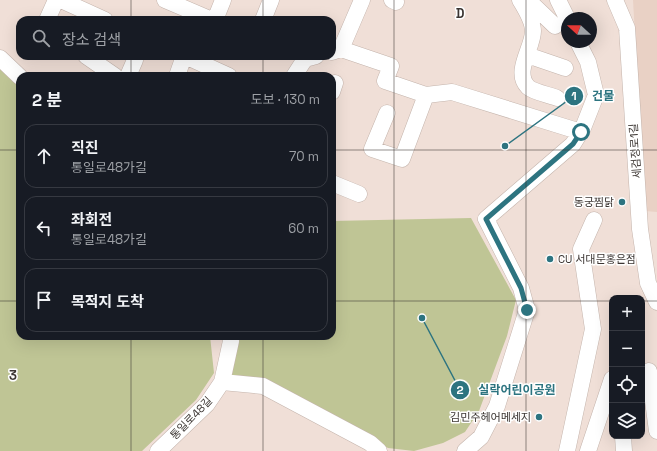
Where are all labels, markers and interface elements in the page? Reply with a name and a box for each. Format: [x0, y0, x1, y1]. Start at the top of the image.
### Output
text: D [456, 5, 465, 22]
north arrow [561, 12, 597, 48]
search box [16, 16, 336, 60]
icon: search [30, 27, 52, 49]
text: 장소 검색 [62, 30, 121, 49]
callout: 건물 [564, 84, 622, 108]
text: 1 [571, 88, 577, 104]
text: 건물 [592, 88, 614, 104]
text: 2 분 [32, 89, 62, 111]
text: 도보 · 130 m [251, 91, 320, 108]
route start [572, 123, 590, 141]
street label: 세검정로1길 [626, 123, 644, 179]
text: 직진 [71, 138, 99, 157]
icon: ahead [33, 145, 55, 167]
text: 70 m [289, 148, 319, 165]
text: 통일로48가길 [71, 159, 147, 176]
place label: 동궁찜닭 [574, 195, 614, 209]
marker: 동궁찜닭 [617, 197, 627, 207]
text: 좌회전 [71, 210, 112, 229]
icon: left [33, 217, 55, 239]
text: 60 m [288, 220, 319, 237]
text: 통일로48가길 [71, 231, 147, 248]
place label: CU 서대문홍은점 [558, 252, 636, 266]
marker: CU 서대문홍은점 [545, 254, 555, 264]
icon: arrive [33, 289, 55, 311]
text: 목적지 도착 [71, 292, 144, 311]
map controls [609, 295, 645, 439]
button: + [609, 295, 645, 331]
route end [518, 301, 536, 319]
button: − [609, 331, 645, 367]
text: 3 [9, 367, 17, 384]
button: locate [609, 367, 645, 403]
callout: 실락어린이공원 [450, 378, 563, 402]
text: 2 [456, 382, 464, 398]
text: 실락어린이공원 [478, 382, 556, 398]
street label: 통일로48길 [167, 394, 215, 442]
button: layers [609, 403, 645, 439]
place label: 김민주헤어메세지 [450, 410, 531, 424]
marker: 김민주헤어메세지 [534, 412, 544, 422]

